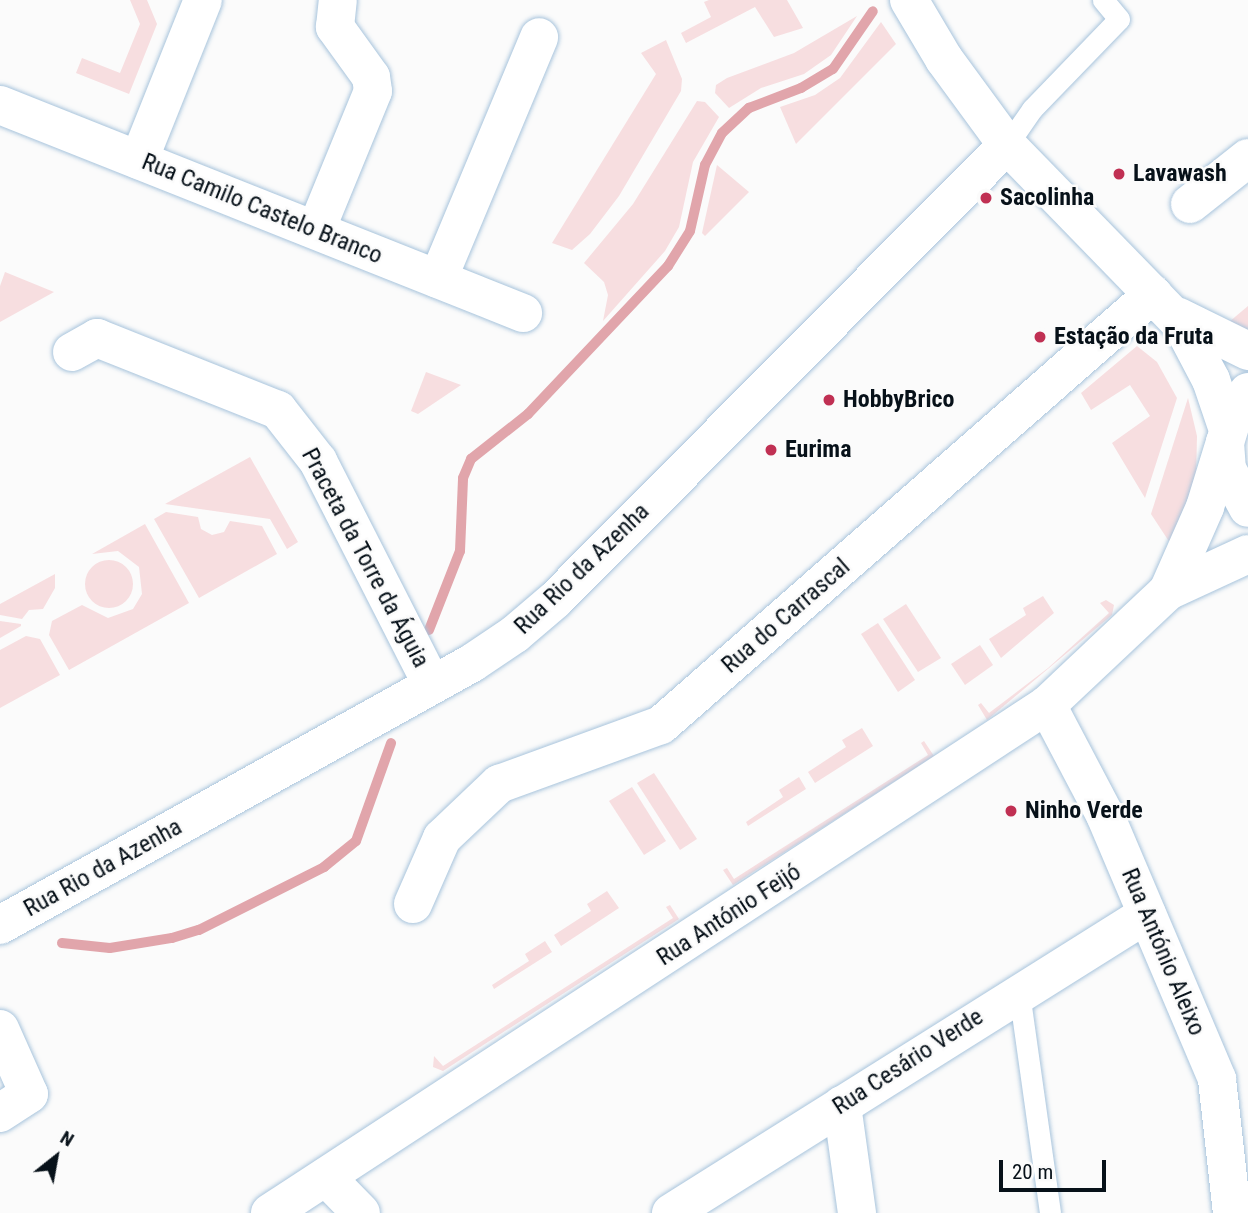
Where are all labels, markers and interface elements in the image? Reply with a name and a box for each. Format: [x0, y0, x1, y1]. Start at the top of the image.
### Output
street label: Rua Camilo Castelo Branco [138, 148, 386, 270]
place label: Lavawash [1133, 160, 1227, 188]
marker: Lavawash [1111, 166, 1127, 182]
place label: Sacolinha [1000, 184, 1094, 212]
marker: Sacolinha [978, 190, 994, 206]
place label: Estação da Fruta [1054, 323, 1213, 351]
marker: Estação da Fruta [1032, 329, 1048, 345]
place label: HobbyBrico [843, 386, 954, 414]
marker: HobbyBrico [821, 392, 837, 408]
place label: Eurima [785, 436, 851, 464]
marker: Eurima [763, 442, 779, 458]
street label: Praceta da Torre da Águia [295, 443, 435, 673]
street label: Rua Rio da Azenha [509, 497, 655, 641]
street label: Rua do Carrascal [716, 552, 856, 680]
place label: Ninho Verde [1025, 797, 1143, 825]
marker: Ninho Verde [1003, 803, 1019, 819]
street label: Rua Rio da Azenha [19, 813, 187, 923]
street label: Rua António Feijó [652, 858, 806, 972]
street label: Rua António Aleixo [1115, 864, 1211, 1040]
street label: Rua Cesário Verde [827, 1003, 989, 1121]
north arrow [21, 1122, 91, 1192]
text: N [56, 1126, 78, 1151]
scale bar [1003, 1146, 1110, 1190]
text: 20 m [1012, 1160, 1053, 1184]

